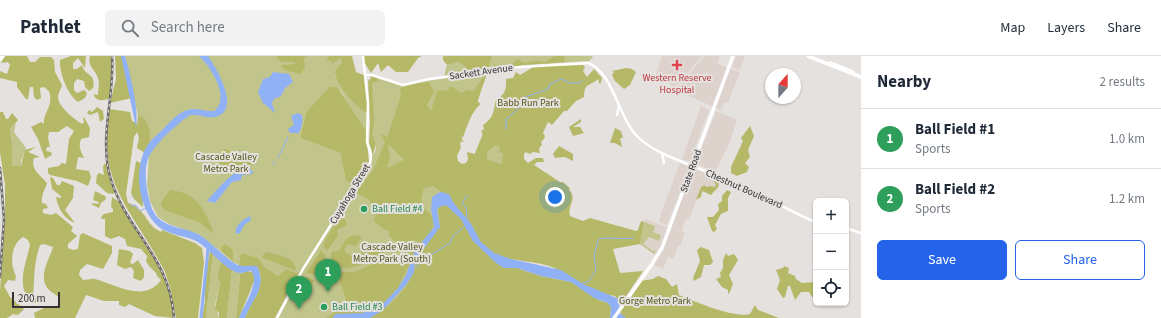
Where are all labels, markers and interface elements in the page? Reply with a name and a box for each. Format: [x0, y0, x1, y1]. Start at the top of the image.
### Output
search box [105, 10, 385, 46]
text: Pathlet [20, 14, 81, 41]
icon: search [119, 17, 141, 39]
text: Search here [151, 17, 225, 38]
text: Map [1000, 18, 1025, 38]
text: Layers [1047, 18, 1085, 38]
text: Share [1107, 18, 1141, 38]
marker: Western Reserve Hospital [671, 59, 683, 71]
street label: Sackett Avenue [448, 61, 514, 83]
north arrow [765, 68, 801, 104]
text: Nearby [877, 70, 931, 94]
place label: Western Reserve Hospital [643, 71, 712, 97]
text: 2 results [1100, 73, 1145, 91]
park label: Babb Run Park [497, 96, 559, 110]
text: Ball Field #1 [915, 119, 995, 140]
text: 1 [887, 130, 893, 148]
text: 1.0 km [1109, 130, 1145, 148]
text: Sports [915, 140, 950, 158]
street label: State Road [677, 148, 705, 194]
park label: Cascade Valley Metro Park [195, 150, 257, 176]
street label: Cuyahoga Street [326, 161, 374, 227]
street label: Chestnut Boulevard [703, 166, 785, 212]
text: Ball Field #2 [915, 179, 995, 200]
your location [545, 187, 565, 207]
text: 2 [887, 190, 893, 208]
text: 1.2 km [1109, 190, 1145, 208]
map controls [813, 198, 849, 306]
button: + [813, 198, 849, 234]
text: Sports [915, 200, 950, 218]
place label: Ball Field #4 [372, 202, 422, 216]
marker: Ball Field #4 [359, 204, 369, 214]
button: − [813, 234, 849, 270]
park label: Cascade Valley Metro Park (South) [353, 240, 431, 266]
button: Save [877, 240, 1007, 280]
button: Share [1015, 240, 1145, 280]
pin: 1 [315, 259, 341, 292]
button: locate [813, 270, 849, 306]
pin: 2 [286, 276, 312, 309]
scale bar [12, 290, 60, 309]
text: 200 m [18, 291, 46, 306]
park label: Gorge Metro Park [619, 294, 691, 308]
place label: Ball Field #3 [332, 300, 382, 314]
marker: Ball Field #3 [319, 302, 329, 312]

